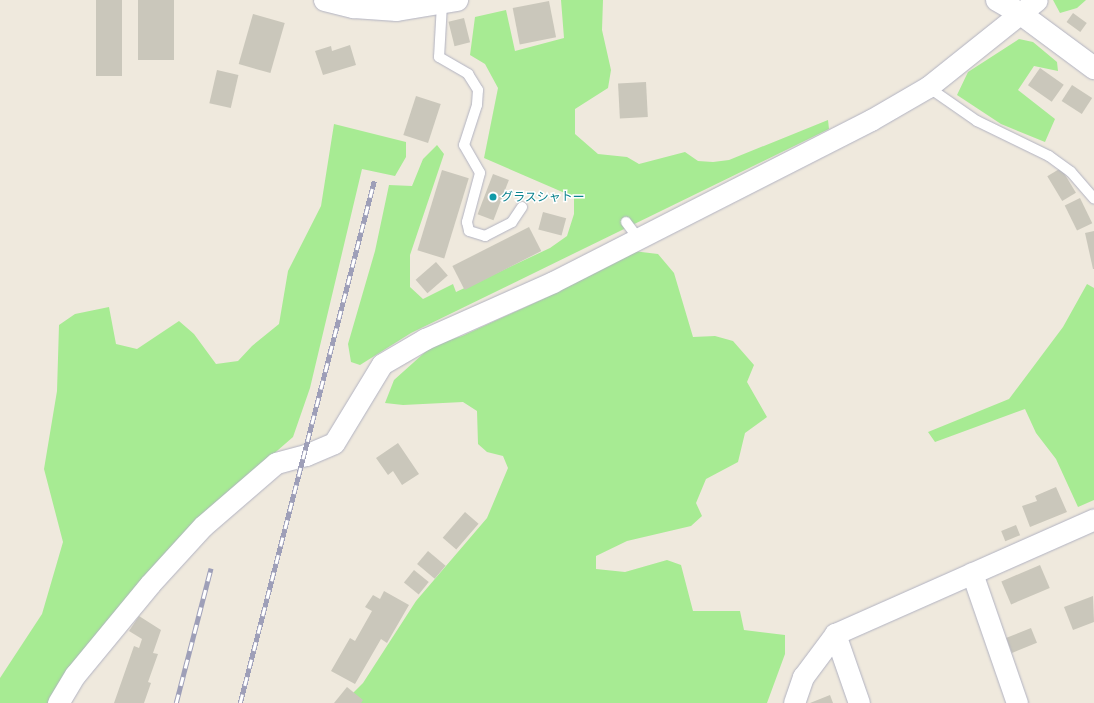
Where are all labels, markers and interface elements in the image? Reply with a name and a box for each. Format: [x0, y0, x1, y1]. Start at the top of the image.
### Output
place label: グラスシャトー [501, 190, 585, 204]
marker: グラスシャトー [488, 192, 498, 202]

